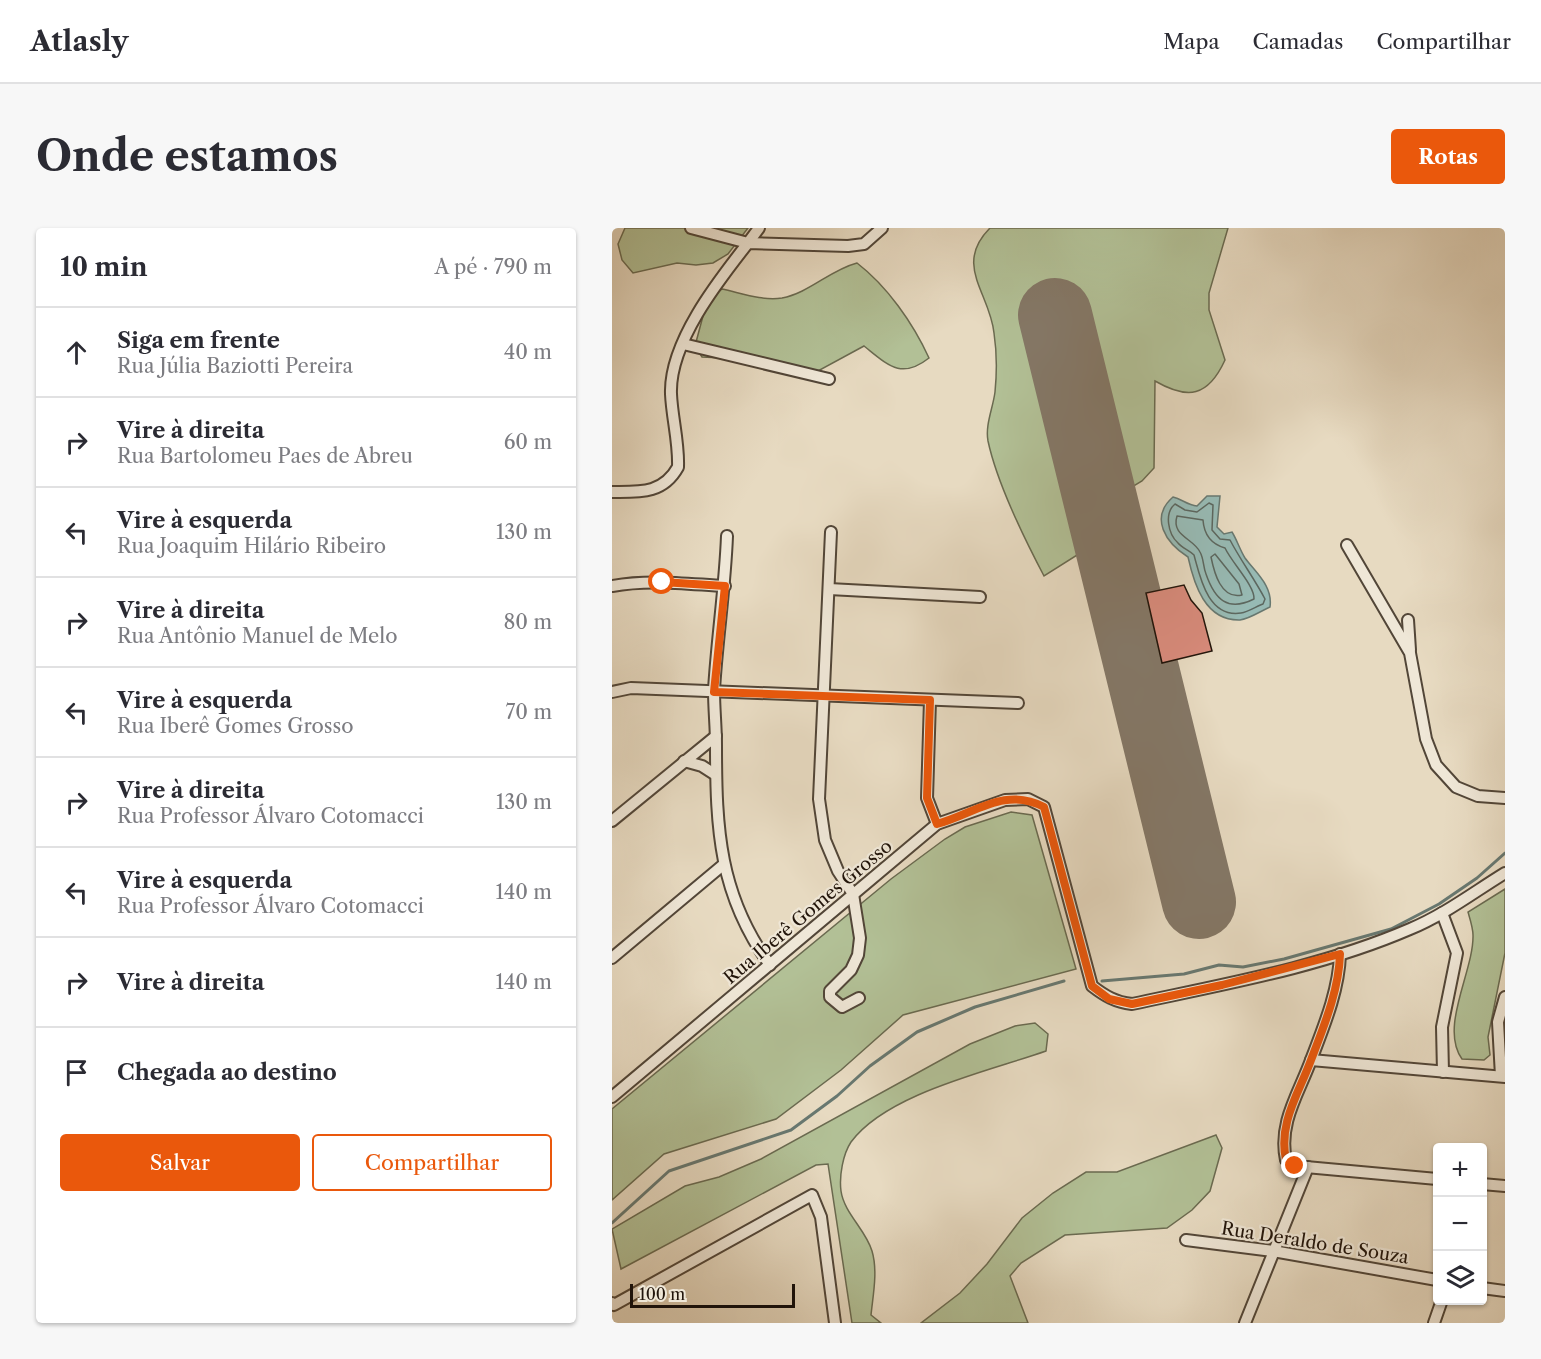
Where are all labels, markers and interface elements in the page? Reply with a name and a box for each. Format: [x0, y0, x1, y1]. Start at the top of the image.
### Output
text: Atlasly [30, 24, 129, 58]
text: Mapa [1163, 29, 1219, 54]
text: Camadas [1252, 29, 1343, 54]
text: Compartilhar [1376, 29, 1511, 54]
button: Rotas [1391, 129, 1505, 184]
text: Onde estamos [36, 130, 338, 182]
text: 10 min [60, 251, 148, 283]
text: A pé · 790 m [435, 255, 552, 279]
text: Siga em frente [117, 327, 280, 354]
icon: ahead [60, 336, 93, 369]
text: 40 m [504, 340, 552, 364]
text: Rua Júlia Baziotti Pereira [117, 354, 353, 378]
text: Vire à direita [117, 417, 264, 444]
icon: right [60, 426, 93, 459]
text: 60 m [504, 430, 552, 454]
text: Rua Bartolomeu Paes de Abreu [117, 444, 413, 468]
text: Vire à esquerda [117, 507, 292, 534]
icon: left [60, 516, 93, 549]
text: 130 m [496, 520, 552, 544]
text: Rua Joaquim Hilário Ribeiro [117, 534, 386, 558]
route start [648, 568, 674, 594]
text: Vire à direita [117, 597, 264, 624]
icon: right [60, 606, 93, 639]
text: 80 m [504, 610, 552, 634]
text: Rua Antônio Manuel de Melo [117, 624, 397, 648]
text: Vire à esquerda [117, 687, 292, 714]
icon: left [60, 696, 93, 729]
text: 70 m [506, 700, 552, 724]
text: Rua Iberê Gomes Grosso [117, 714, 354, 738]
text: Vire à direita [117, 777, 264, 804]
icon: right [60, 786, 93, 819]
text: 130 m [496, 790, 552, 814]
text: Rua Professor Álvaro Cotomacci [117, 804, 424, 828]
street label: Rua Iberê Gomes Grosso [719, 835, 897, 989]
text: Vire à esquerda [117, 867, 292, 894]
icon: left [60, 876, 93, 909]
text: 140 m [495, 880, 552, 904]
text: Rua Professor Álvaro Cotomacci [117, 894, 424, 918]
icon: right [60, 966, 93, 999]
text: Vire à direita [117, 969, 264, 996]
text: 140 m [495, 970, 552, 994]
icon: arrive [60, 1056, 93, 1089]
text: Chegada ao destino [117, 1059, 337, 1086]
button: Salvar [60, 1134, 300, 1191]
button: Compartilhar [312, 1134, 552, 1191]
map controls [1433, 1143, 1487, 1305]
button: + [1433, 1143, 1487, 1197]
route end [1281, 1152, 1307, 1178]
button: − [1433, 1197, 1487, 1251]
street label: Rua Deraldo de Souza [1220, 1217, 1411, 1269]
button: layers [1433, 1251, 1487, 1305]
scale bar [630, 1281, 795, 1308]
text: 100 m [639, 1284, 685, 1304]

